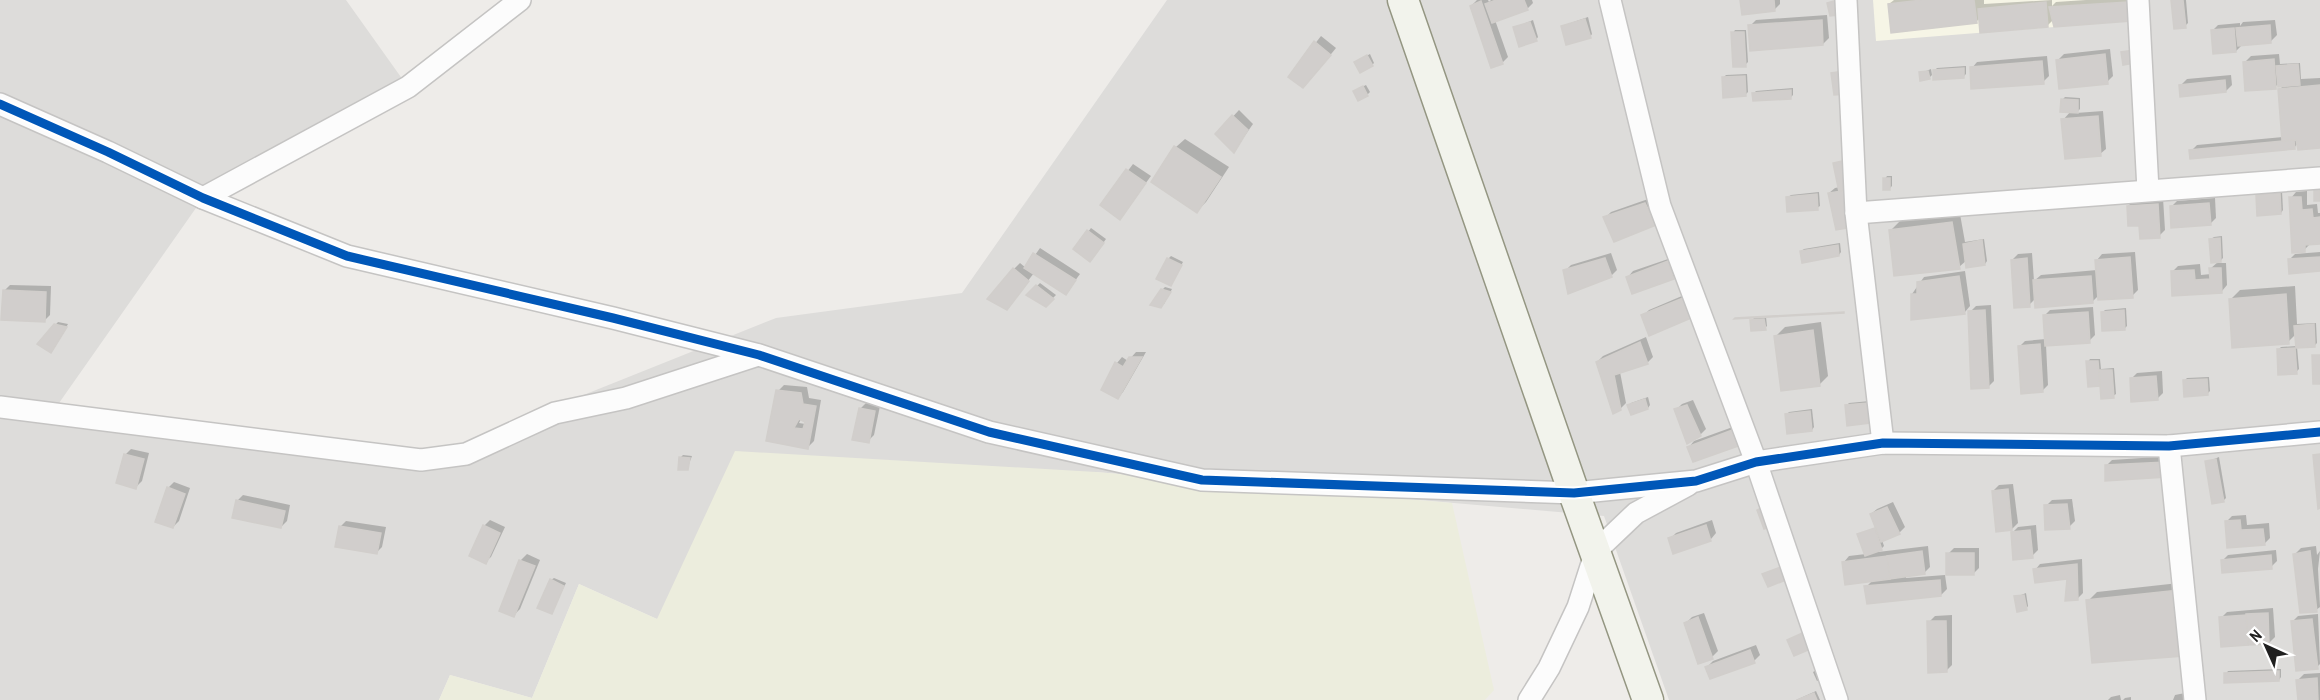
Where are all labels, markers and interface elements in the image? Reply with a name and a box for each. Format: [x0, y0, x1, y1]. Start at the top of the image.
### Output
north arrow [2236, 616, 2296, 676]
text: N [2244, 624, 2267, 647]

